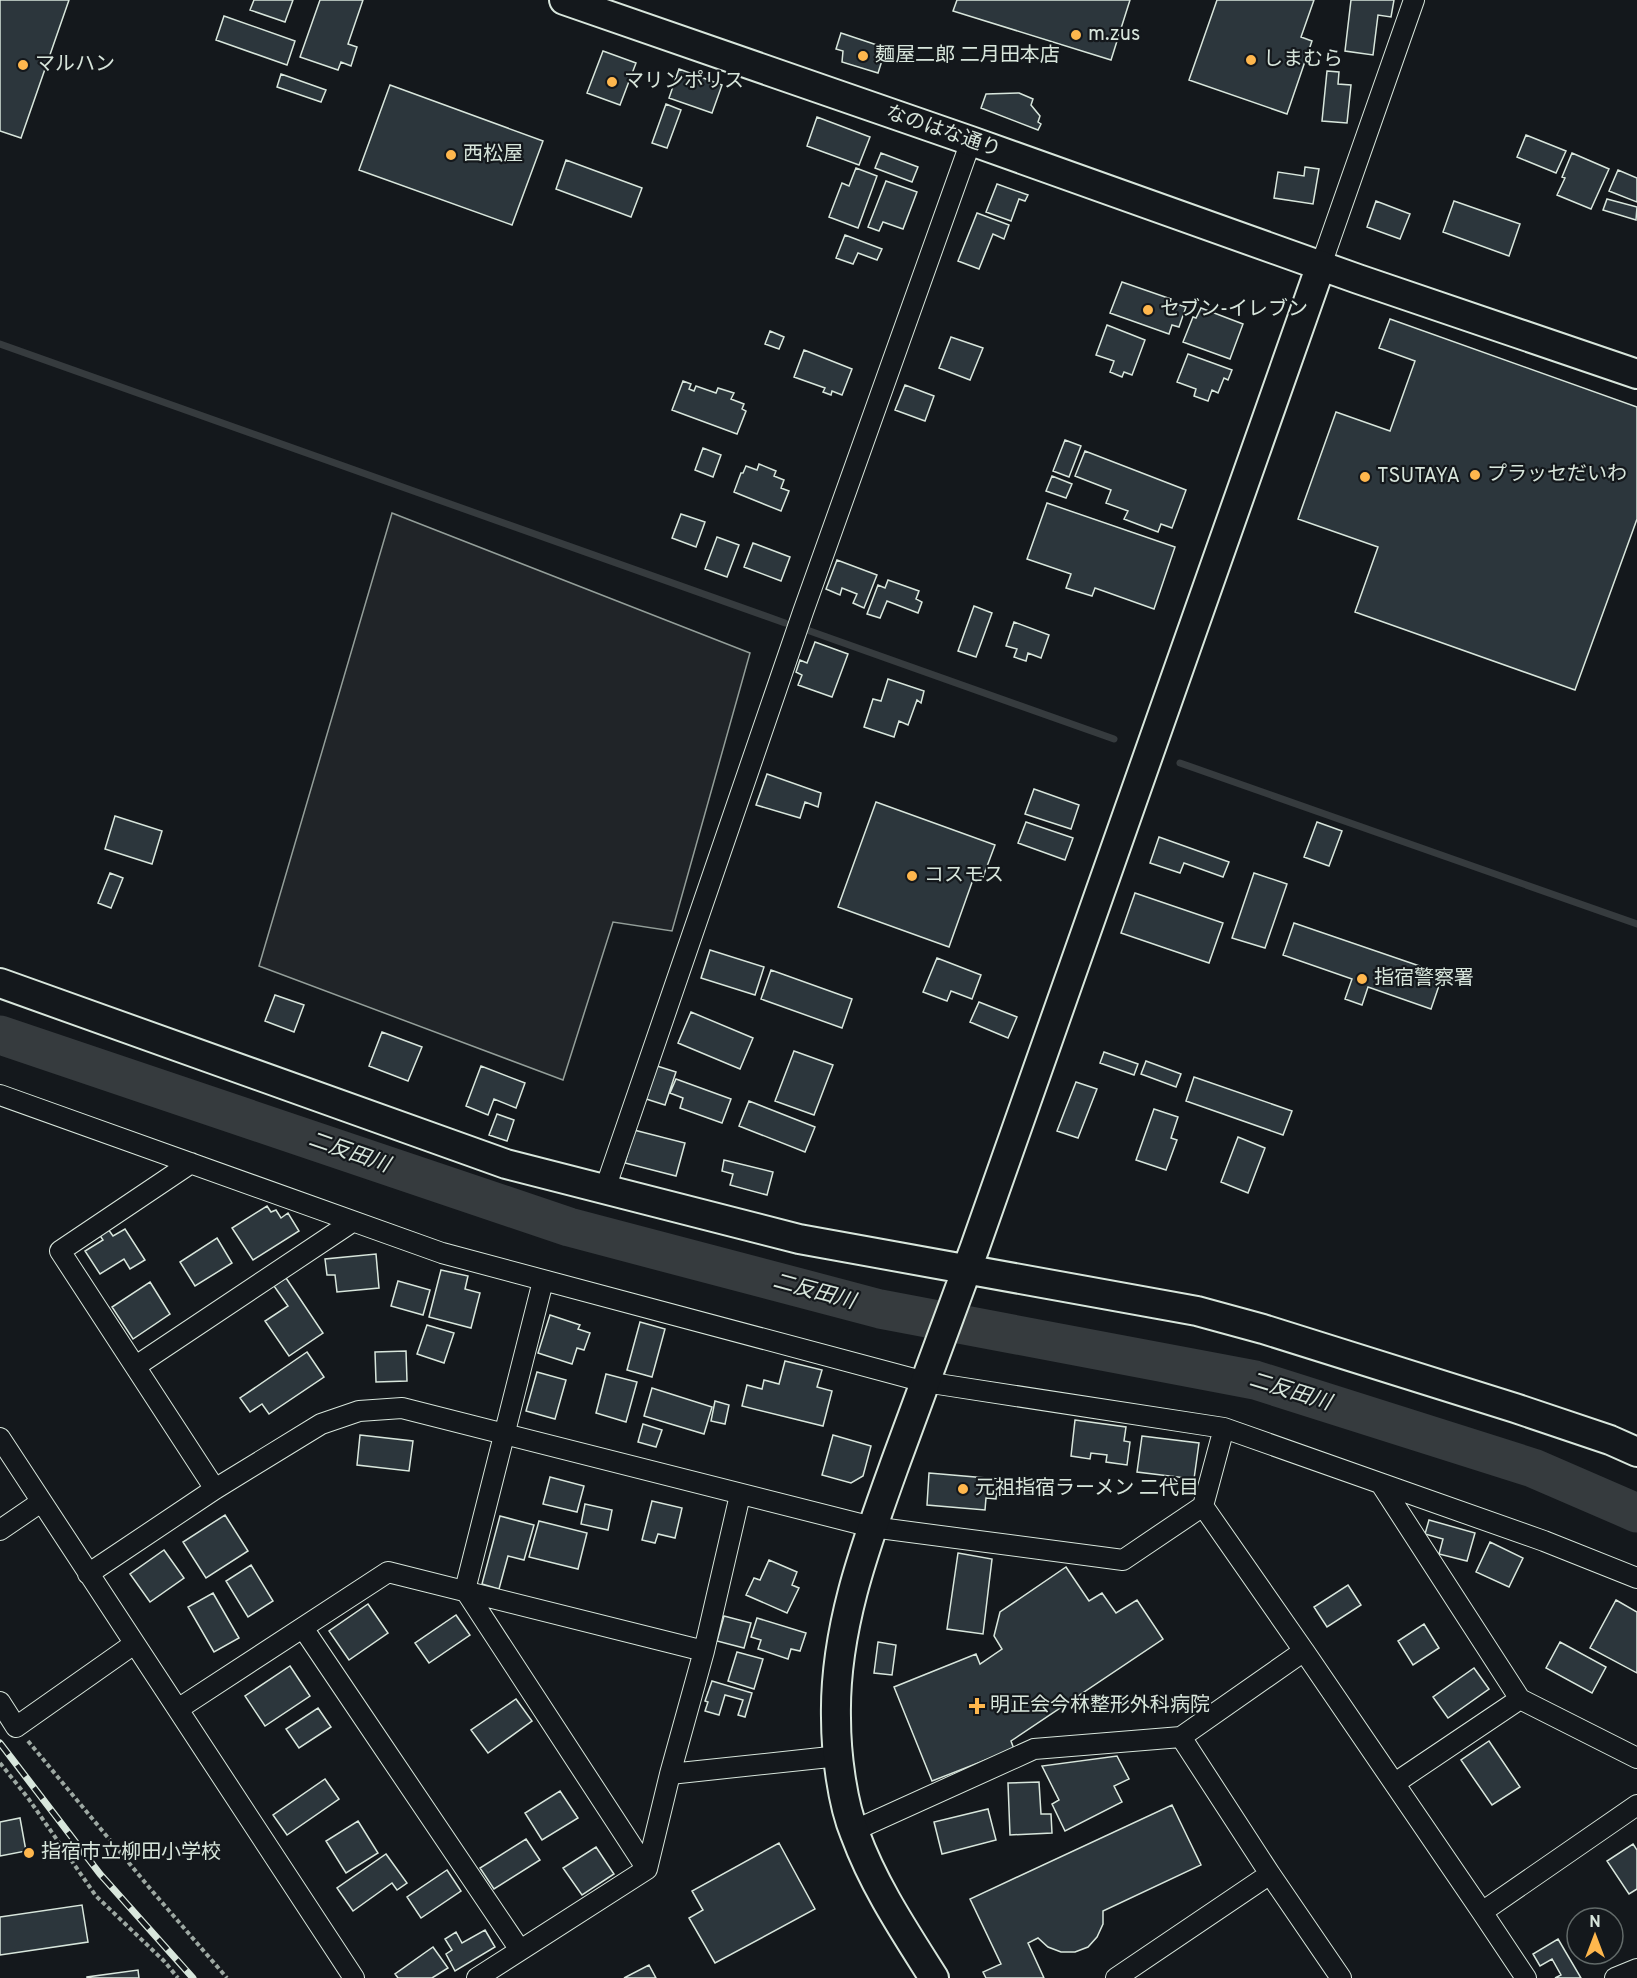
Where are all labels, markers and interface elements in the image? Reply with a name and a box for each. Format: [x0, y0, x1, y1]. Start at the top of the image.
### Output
place label: m.zus [1088, 22, 1140, 48]
marker: m.zus [1069, 28, 1083, 42]
place label: 麺屋二郎 二月田本店 [875, 43, 1060, 69]
place label: しまむら [1263, 47, 1343, 73]
marker: 麺屋二郎 二月田本店 [856, 49, 870, 63]
place label: マルハン [35, 52, 115, 78]
marker: しまむら [1244, 53, 1258, 67]
marker: マルハン [16, 58, 30, 72]
place label: マリンポリス [624, 69, 744, 95]
marker: マリンポリス [605, 75, 619, 89]
street label: なのはな通り [882, 100, 1004, 164]
place label: 西松屋 [463, 142, 523, 168]
marker: 西松屋 [444, 148, 458, 162]
place label: セブン-イレブン [1160, 297, 1308, 323]
marker: セブン-イレブン [1141, 303, 1155, 317]
place label: プラッセだいわ [1487, 462, 1627, 488]
place label: TSUTAYA [1377, 464, 1460, 490]
marker: プラッセだいわ [1468, 468, 1482, 482]
marker: TSUTAYA [1358, 470, 1372, 484]
place label: コスモス [924, 863, 1004, 889]
marker: コスモス [905, 869, 919, 883]
place label: 指宿警察署 [1374, 966, 1474, 992]
marker: 指宿警察署 [1355, 972, 1369, 986]
water label: 二反田川 [305, 1127, 395, 1180]
water label: 二反田川 [770, 1268, 860, 1316]
water label: 二反田川 [1246, 1367, 1336, 1418]
place label: 元祖指宿ラーメン 二代目 [975, 1476, 1199, 1502]
marker: 元祖指宿ラーメン 二代目 [956, 1482, 970, 1496]
place label: 明正会今林整形外科病院 [990, 1693, 1210, 1719]
marker: 明正会今林整形外科病院 [968, 1697, 986, 1715]
place label: 指宿市立柳田小学校 [41, 1840, 221, 1866]
marker: 指宿市立柳田小学校 [22, 1846, 36, 1860]
north arrow [1565, 1906, 1625, 1966]
text: N [1589, 1913, 1601, 1933]

